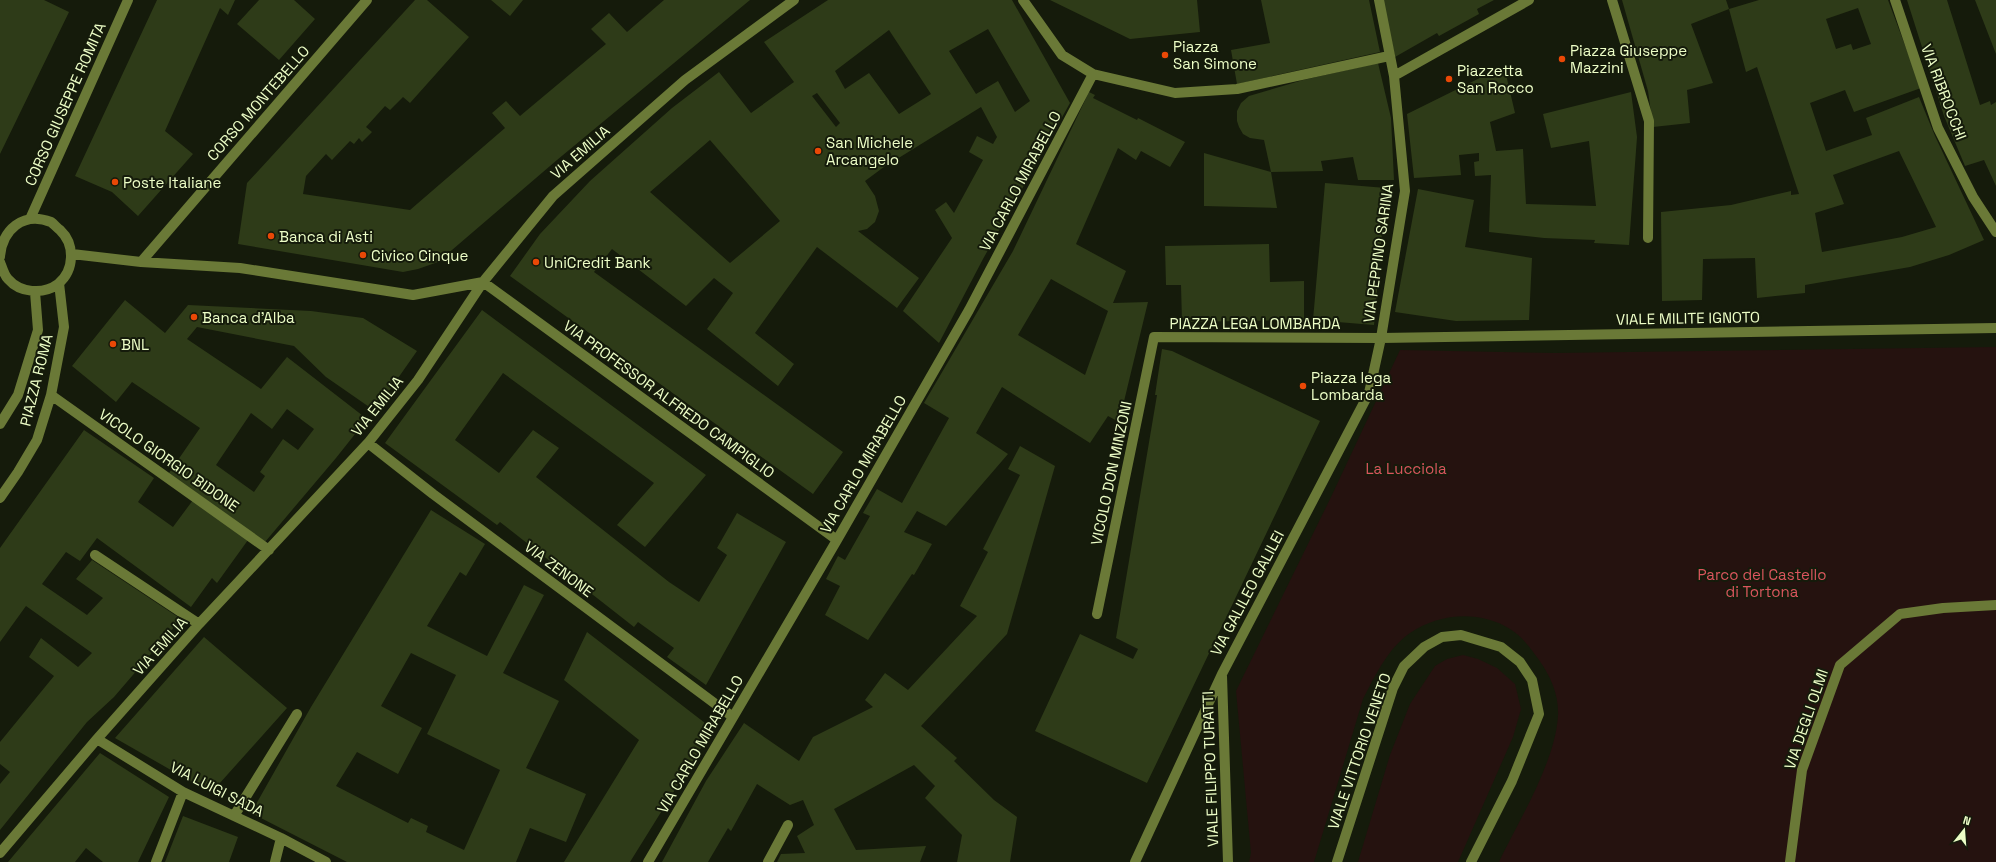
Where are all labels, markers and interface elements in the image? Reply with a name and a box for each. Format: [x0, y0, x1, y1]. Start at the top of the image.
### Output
street label: CORSO GIUSEPPE ROMITA [20, 19, 110, 189]
place label: Piazza San Simone [1173, 37, 1257, 73]
street label: CORSO MONTEBELLO [203, 41, 313, 165]
place label: Piazza Giuseppe Mazzini [1570, 41, 1687, 77]
street label: VIA RIBROCCHI [1917, 41, 1971, 143]
marker: Piazza San Simone [1160, 50, 1170, 60]
marker: Piazza Giuseppe Mazzini [1557, 54, 1567, 64]
place label: Piazzetta San Rocco [1457, 61, 1534, 97]
marker: Piazzetta San Rocco [1444, 74, 1454, 84]
street label: VIA CARLO MIRABELLO [975, 108, 1065, 254]
street label: VIA EMILIA [546, 121, 614, 183]
place label: San Michele Arcangelo [826, 133, 913, 169]
marker: San Michele Arcangelo [813, 146, 823, 156]
place label: Poste Italiane [123, 173, 221, 192]
marker: Poste Italiane [110, 177, 120, 187]
street label: VIA PEPPINO SARINA [1359, 182, 1397, 324]
place label: Banca di Asti [279, 227, 373, 246]
marker: Banca di Asti [266, 231, 276, 241]
place label: Civico Cinque [371, 246, 469, 265]
marker: Civico Cinque [358, 250, 368, 260]
place label: UniCredit Bank [544, 253, 651, 272]
marker: UniCredit Bank [531, 257, 541, 267]
street label: VIALE MILITE IGNOTO [1616, 307, 1760, 329]
place label: Banca d'Alba [202, 308, 295, 327]
marker: Banca d'Alba [189, 312, 199, 322]
street label: PIAZZA LEGA LOMBARDA [1169, 314, 1341, 333]
street label: VIA PROFESSOR ALFREDO CAMPIGLIO [560, 316, 778, 482]
street label: PIAZZA ROMA [15, 331, 57, 428]
place label: BNL [121, 335, 149, 354]
marker: BNL [108, 339, 118, 349]
place label: Piazza lega Lombarda [1311, 368, 1392, 404]
street label: VIA EMILIA [347, 371, 408, 440]
marker: Piazza lega Lombarda [1298, 381, 1308, 391]
street label: VIA CARLO MIRABELLO [816, 392, 910, 536]
street label: VICOLO DON MINZONI [1086, 399, 1136, 547]
street label: VICOLO GIORGIO BIDONE [95, 404, 243, 516]
park label: La Lucciola [1365, 459, 1447, 478]
street label: VIA GALILEO GALILEI [1206, 527, 1288, 659]
street label: VIA ZENONE [521, 537, 597, 601]
park label: Parco del Castello di Tortona [1697, 565, 1827, 601]
street label: VIA EMILIA [129, 612, 192, 679]
street label: VIA DEGLI OLMI [1780, 666, 1832, 772]
street label: VIALE VITTORIO VENETO [1323, 670, 1395, 832]
street label: VIA CARLO MIRABELLO [653, 672, 747, 816]
street label: VIALE FILIPPO TURATTI [1198, 691, 1222, 847]
street label: VIA LUIGI SADA [167, 757, 268, 821]
north arrow [1944, 810, 1984, 850]
text: N [1961, 813, 1972, 828]

